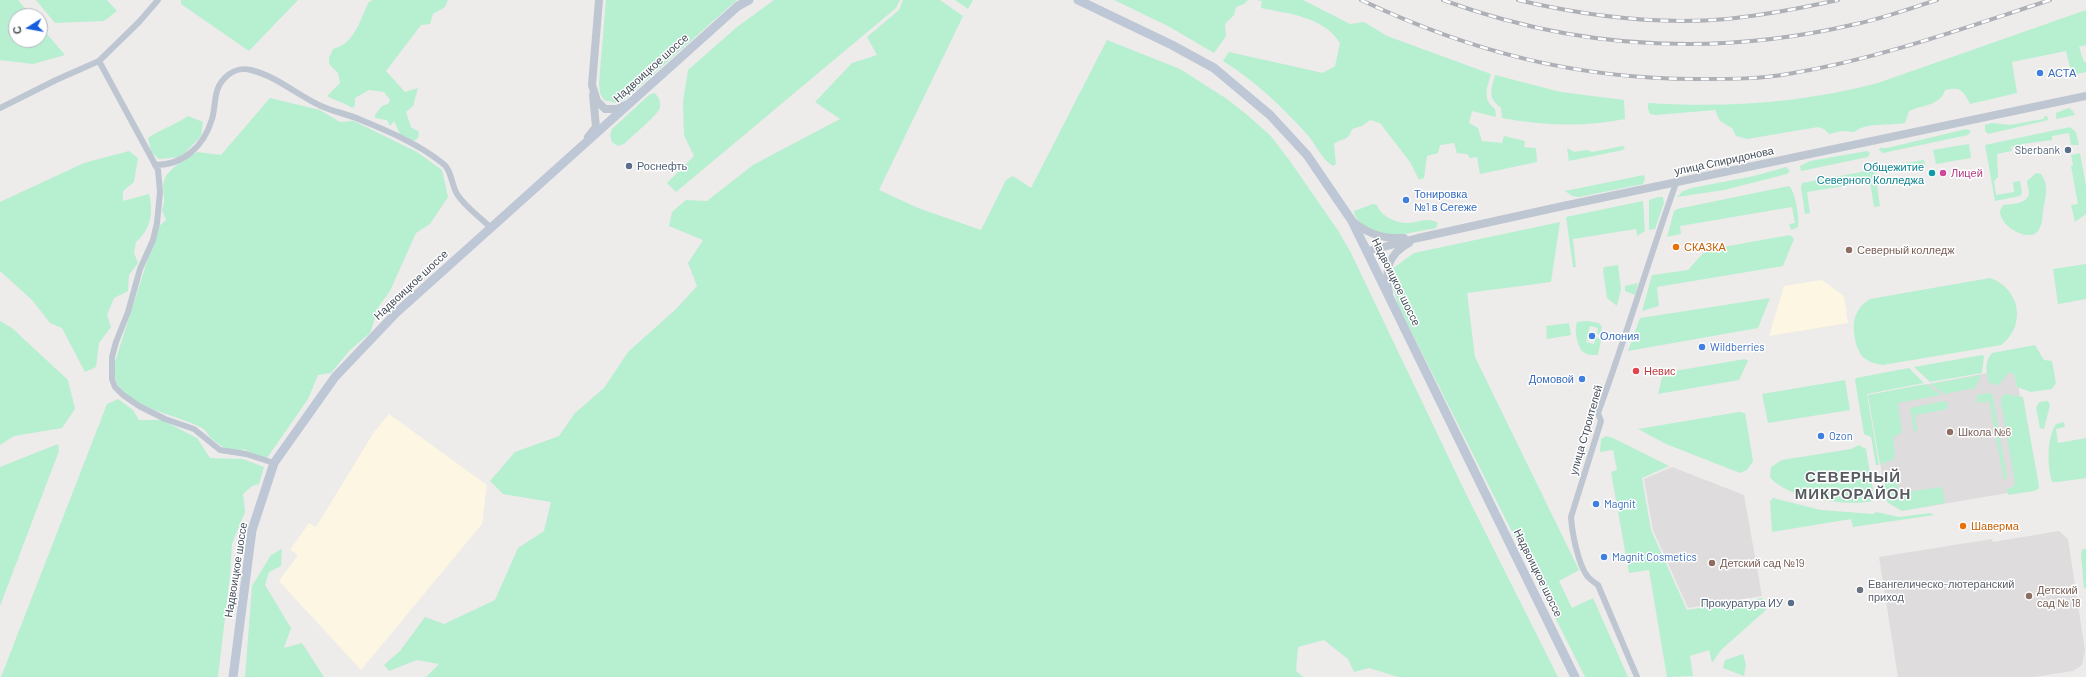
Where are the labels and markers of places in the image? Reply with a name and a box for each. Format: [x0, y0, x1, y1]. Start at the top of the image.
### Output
place label: АСТА [2048, 66, 2076, 80]
marker: АСТА [2035, 68, 2045, 78]
place label: Sberbank [2015, 143, 2060, 157]
marker: Sberbank [2063, 145, 2073, 155]
place label: Роснефть [637, 159, 687, 173]
place label: Общежитие Северного Колледжа [1817, 160, 1924, 186]
marker: Роснефть [624, 161, 634, 171]
place label: Лицей [1951, 166, 1983, 180]
marker: Общежитие Северного Колледжа [1927, 168, 1937, 178]
marker: Лицей [1938, 168, 1948, 178]
place label: Тонировка №1 в Сегеже [1414, 187, 1477, 213]
marker: Тонировка №1 в Сегеже [1401, 195, 1411, 205]
place label: СКАЗКА [1684, 240, 1726, 254]
marker: СКАЗКА [1671, 242, 1681, 252]
place label: Северный колледж [1857, 243, 1955, 257]
marker: Северный колледж [1844, 245, 1854, 255]
place label: Олония [1600, 329, 1639, 343]
marker: Олония [1587, 331, 1597, 341]
place label: Wildberries [1710, 340, 1765, 354]
marker: Wildberries [1697, 342, 1707, 352]
place label: Невис [1644, 364, 1676, 378]
marker: Невис [1631, 366, 1641, 376]
place label: Домовой [1529, 372, 1574, 386]
marker: Домовой [1577, 374, 1587, 384]
place label: Школа №6 [1958, 425, 2011, 439]
marker: Школа №6 [1945, 427, 1955, 437]
place label: Ozon [1829, 429, 1853, 443]
marker: Ozon [1816, 431, 1826, 441]
place label: Magnit [1604, 497, 1636, 511]
marker: Magnit [1591, 499, 1601, 509]
place label: Шаверма [1971, 519, 2019, 533]
marker: Шаверма [1958, 521, 1968, 531]
place label: Magnit Cosmetics [1612, 550, 1697, 564]
marker: Magnit Cosmetics [1599, 552, 1609, 562]
place label: Детский сад №19 [1720, 556, 1805, 570]
marker: Детский сад №19 [1707, 558, 1717, 568]
place label: Евангелическо-лютеранский приход [1868, 577, 2014, 603]
place label: Детский сад № 18 [2037, 583, 2081, 609]
marker: Евангелическо-лютеранский приход [1855, 585, 1865, 595]
marker: Детский сад № 18 [2024, 591, 2034, 601]
place label: Прокуратура ИУ [1701, 596, 1783, 610]
marker: Прокуратура ИУ [1786, 598, 1796, 608]

